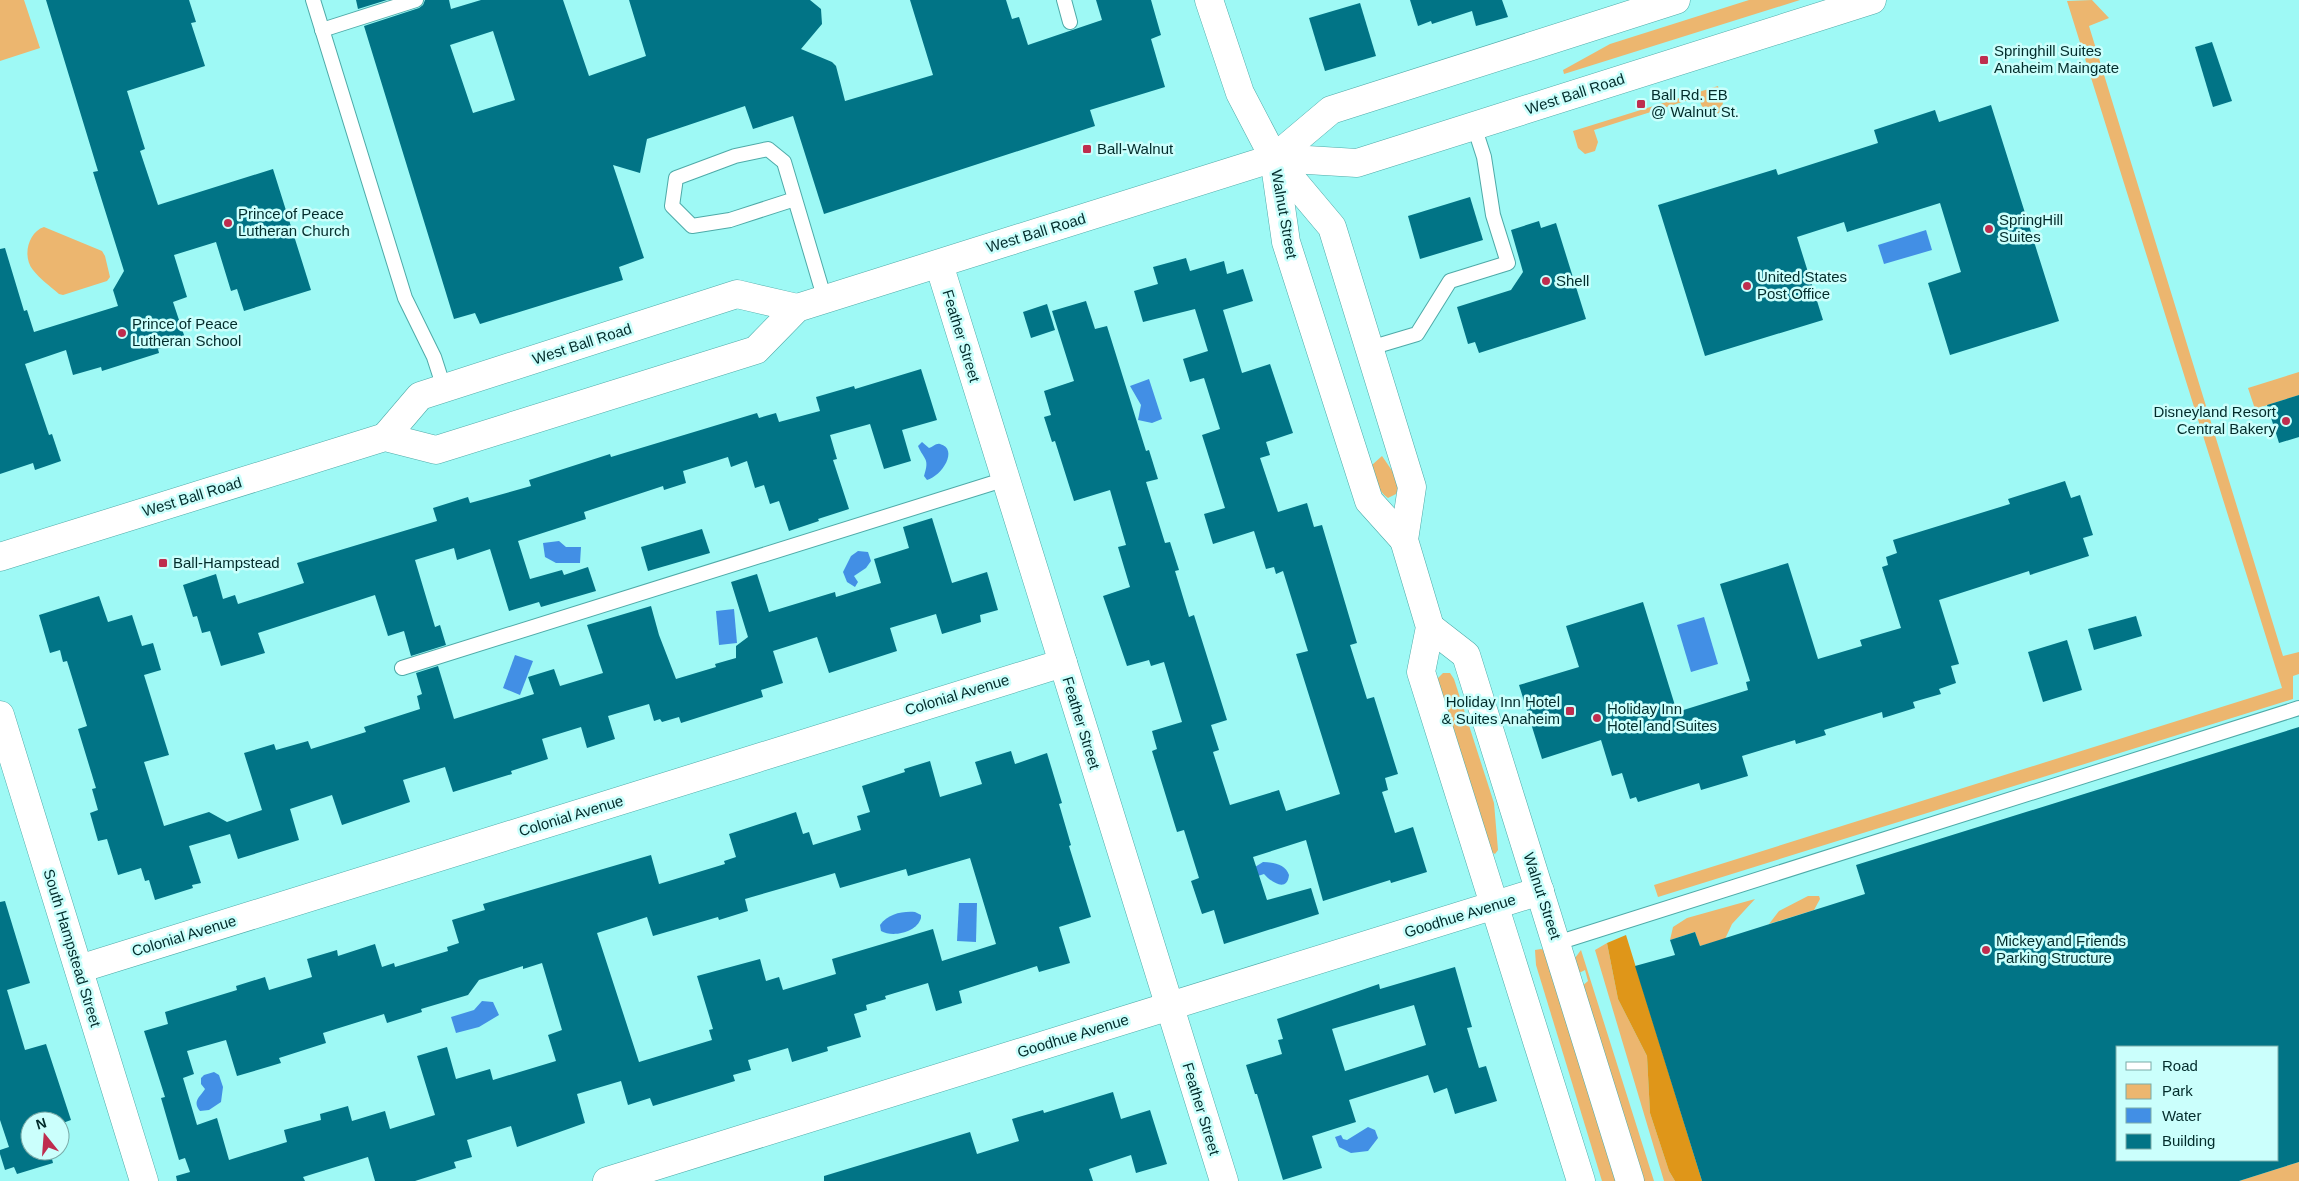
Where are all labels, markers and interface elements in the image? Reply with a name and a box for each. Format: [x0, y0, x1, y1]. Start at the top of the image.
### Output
place label: Springhill Suites Anaheim Maingate [1994, 42, 2119, 76]
marker: Springhill Suites Anaheim Maingate [1978, 54, 1990, 66]
street label: West Ball Road [1523, 70, 1627, 118]
place label: Ball Rd. EB @ Walnut St. [1651, 86, 1739, 120]
marker: Ball Rd. EB @ Walnut St. [1635, 98, 1647, 110]
place label: Ball-Walnut [1097, 140, 1174, 157]
marker: Ball-Walnut [1081, 143, 1093, 155]
street label: Walnut Street [1268, 168, 1301, 261]
place label: Prince of Peace Lutheran Church [238, 205, 350, 239]
street label: West Ball Road [984, 209, 1088, 256]
place label: SpringHill Suites [1999, 211, 2063, 245]
marker: Prince of Peace Lutheran Church [222, 217, 234, 229]
marker: SpringHill Suites [1983, 223, 1995, 235]
place label: United States Post Office [1757, 268, 1847, 302]
place label: Shell [1556, 272, 1589, 289]
marker: Shell [1540, 275, 1552, 287]
marker: United States Post Office [1741, 280, 1753, 292]
street label: Feather Street [939, 288, 984, 385]
place label: Prince of Peace Lutheran School [132, 315, 241, 349]
street label: West Ball Road [530, 320, 634, 368]
marker: Prince of Peace Lutheran School [116, 327, 128, 339]
place label: Disneyland Resort Central Bakery [2153, 403, 2277, 437]
marker: Disneyland Resort Central Bakery [2280, 415, 2292, 427]
street label: West Ball Road [140, 473, 244, 520]
place label: Ball-Hampstead [173, 554, 280, 571]
marker: Ball-Hampstead [157, 557, 169, 569]
street label: Colonial Avenue [903, 671, 1011, 718]
street label: Feather Street [1059, 675, 1104, 772]
place label: Holiday Inn Hotel & Suites Anaheim [1442, 693, 1560, 727]
place label: Holiday Inn Hotel and Suites [1607, 700, 1717, 734]
marker: Holiday Inn Hotel & Suites Anaheim [1564, 705, 1576, 717]
marker: Holiday Inn Hotel and Suites [1591, 712, 1603, 724]
street label: Colonial Avenue [517, 792, 625, 839]
street label: Walnut Street [1520, 850, 1565, 942]
street label: South Hampstead Street [40, 867, 105, 1030]
street label: Goodhue Avenue [1402, 890, 1518, 941]
street label: Colonial Avenue [130, 912, 238, 959]
place label: Mickey and Friends Parking Structure [1996, 932, 2126, 966]
marker: Mickey and Friends Parking Structure [1980, 944, 1992, 956]
street label: Goodhue Avenue [1015, 1010, 1131, 1061]
legend [2116, 1046, 2279, 1161]
text: Road [2162, 1057, 2198, 1074]
street label: Feather Street [1179, 1061, 1224, 1158]
text: Park [2162, 1082, 2193, 1099]
text: Water [2162, 1107, 2201, 1124]
north arrow [20, 1111, 70, 1161]
text: N [34, 1114, 48, 1133]
text: Building [2162, 1132, 2215, 1149]

